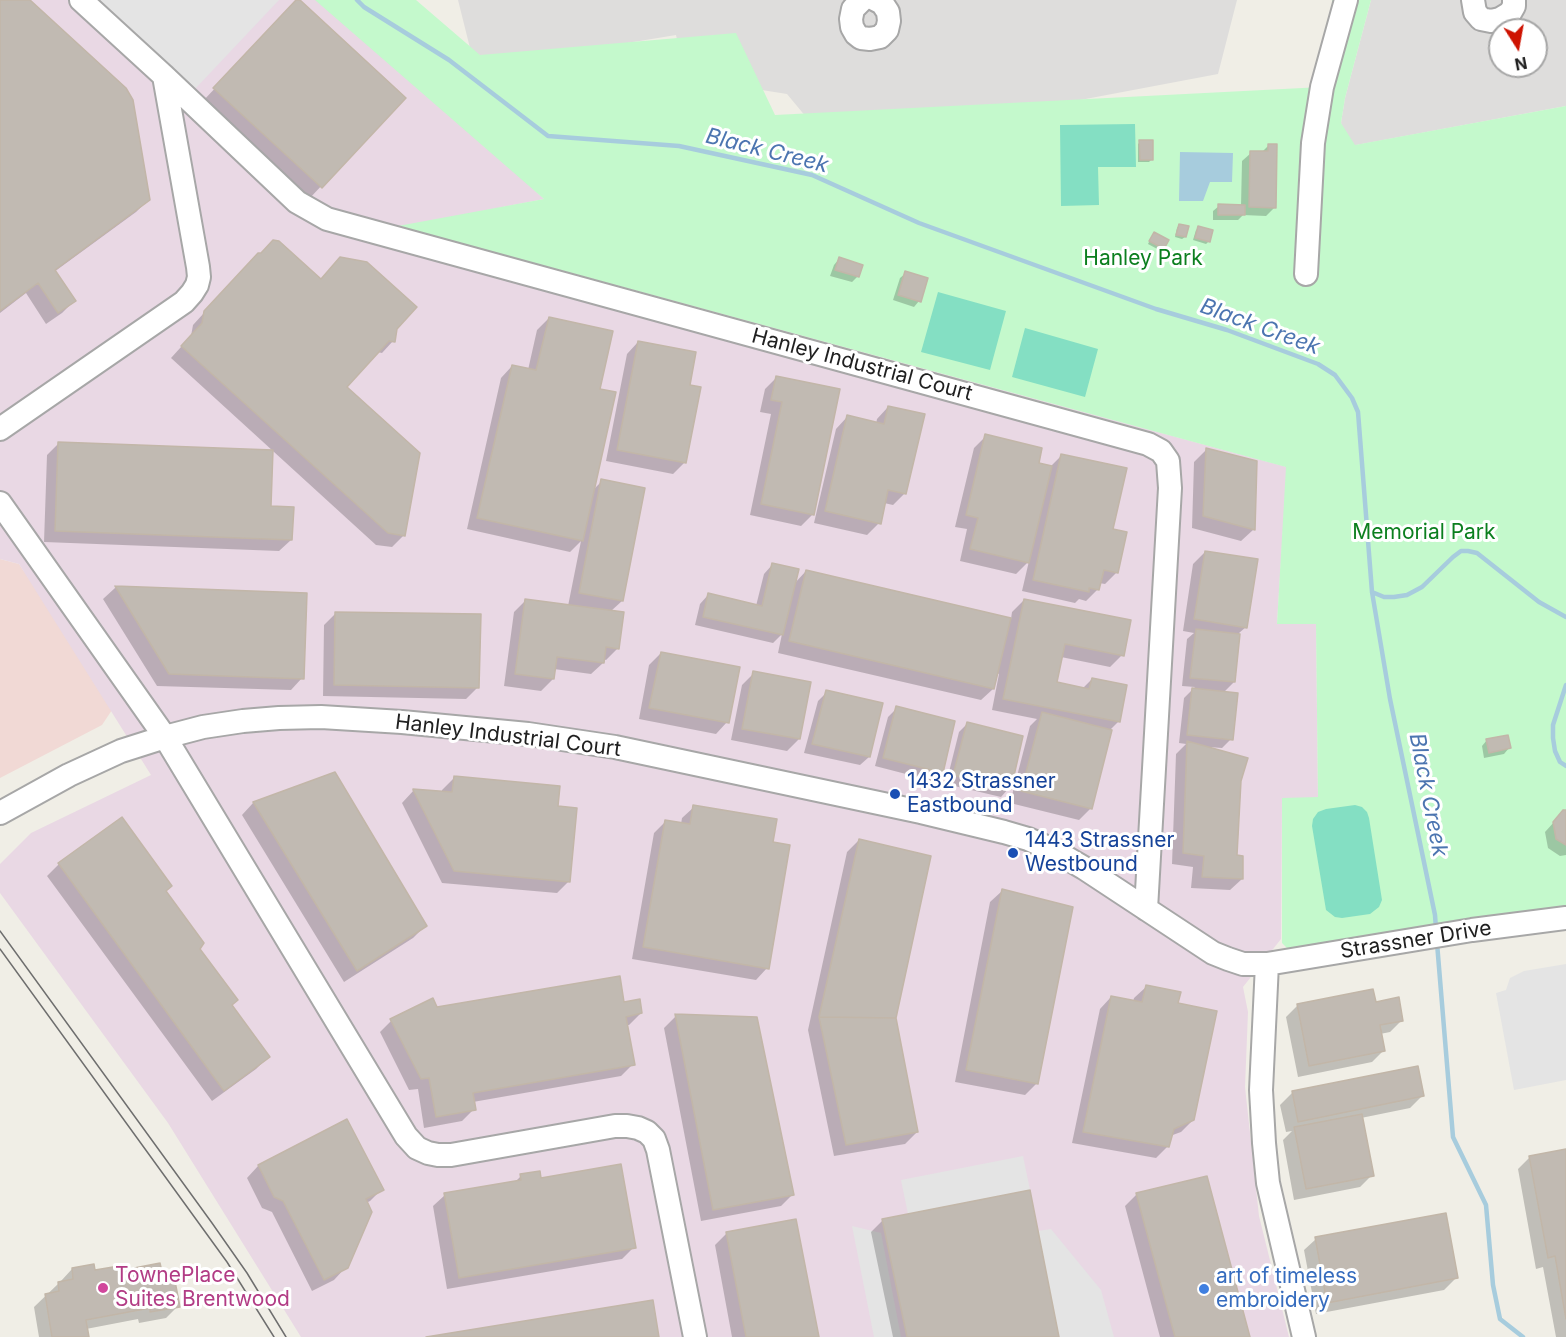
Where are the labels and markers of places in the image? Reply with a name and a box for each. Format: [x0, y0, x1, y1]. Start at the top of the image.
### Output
place label: 1432 Strassner Eastbound [907, 769, 1056, 819]
marker: 1432 Strassner Eastbound [888, 787, 902, 801]
place label: 1443 Strassner Westbound [1025, 828, 1174, 878]
marker: 1443 Strassner Westbound [1006, 846, 1020, 860]
place label: TownePlace Suites Brentwood [115, 1263, 290, 1313]
place label: art of timeless embroidery [1216, 1264, 1357, 1314]
marker: TownePlace Suites Brentwood [96, 1281, 110, 1295]
marker: art of timeless embroidery [1197, 1282, 1211, 1296]

